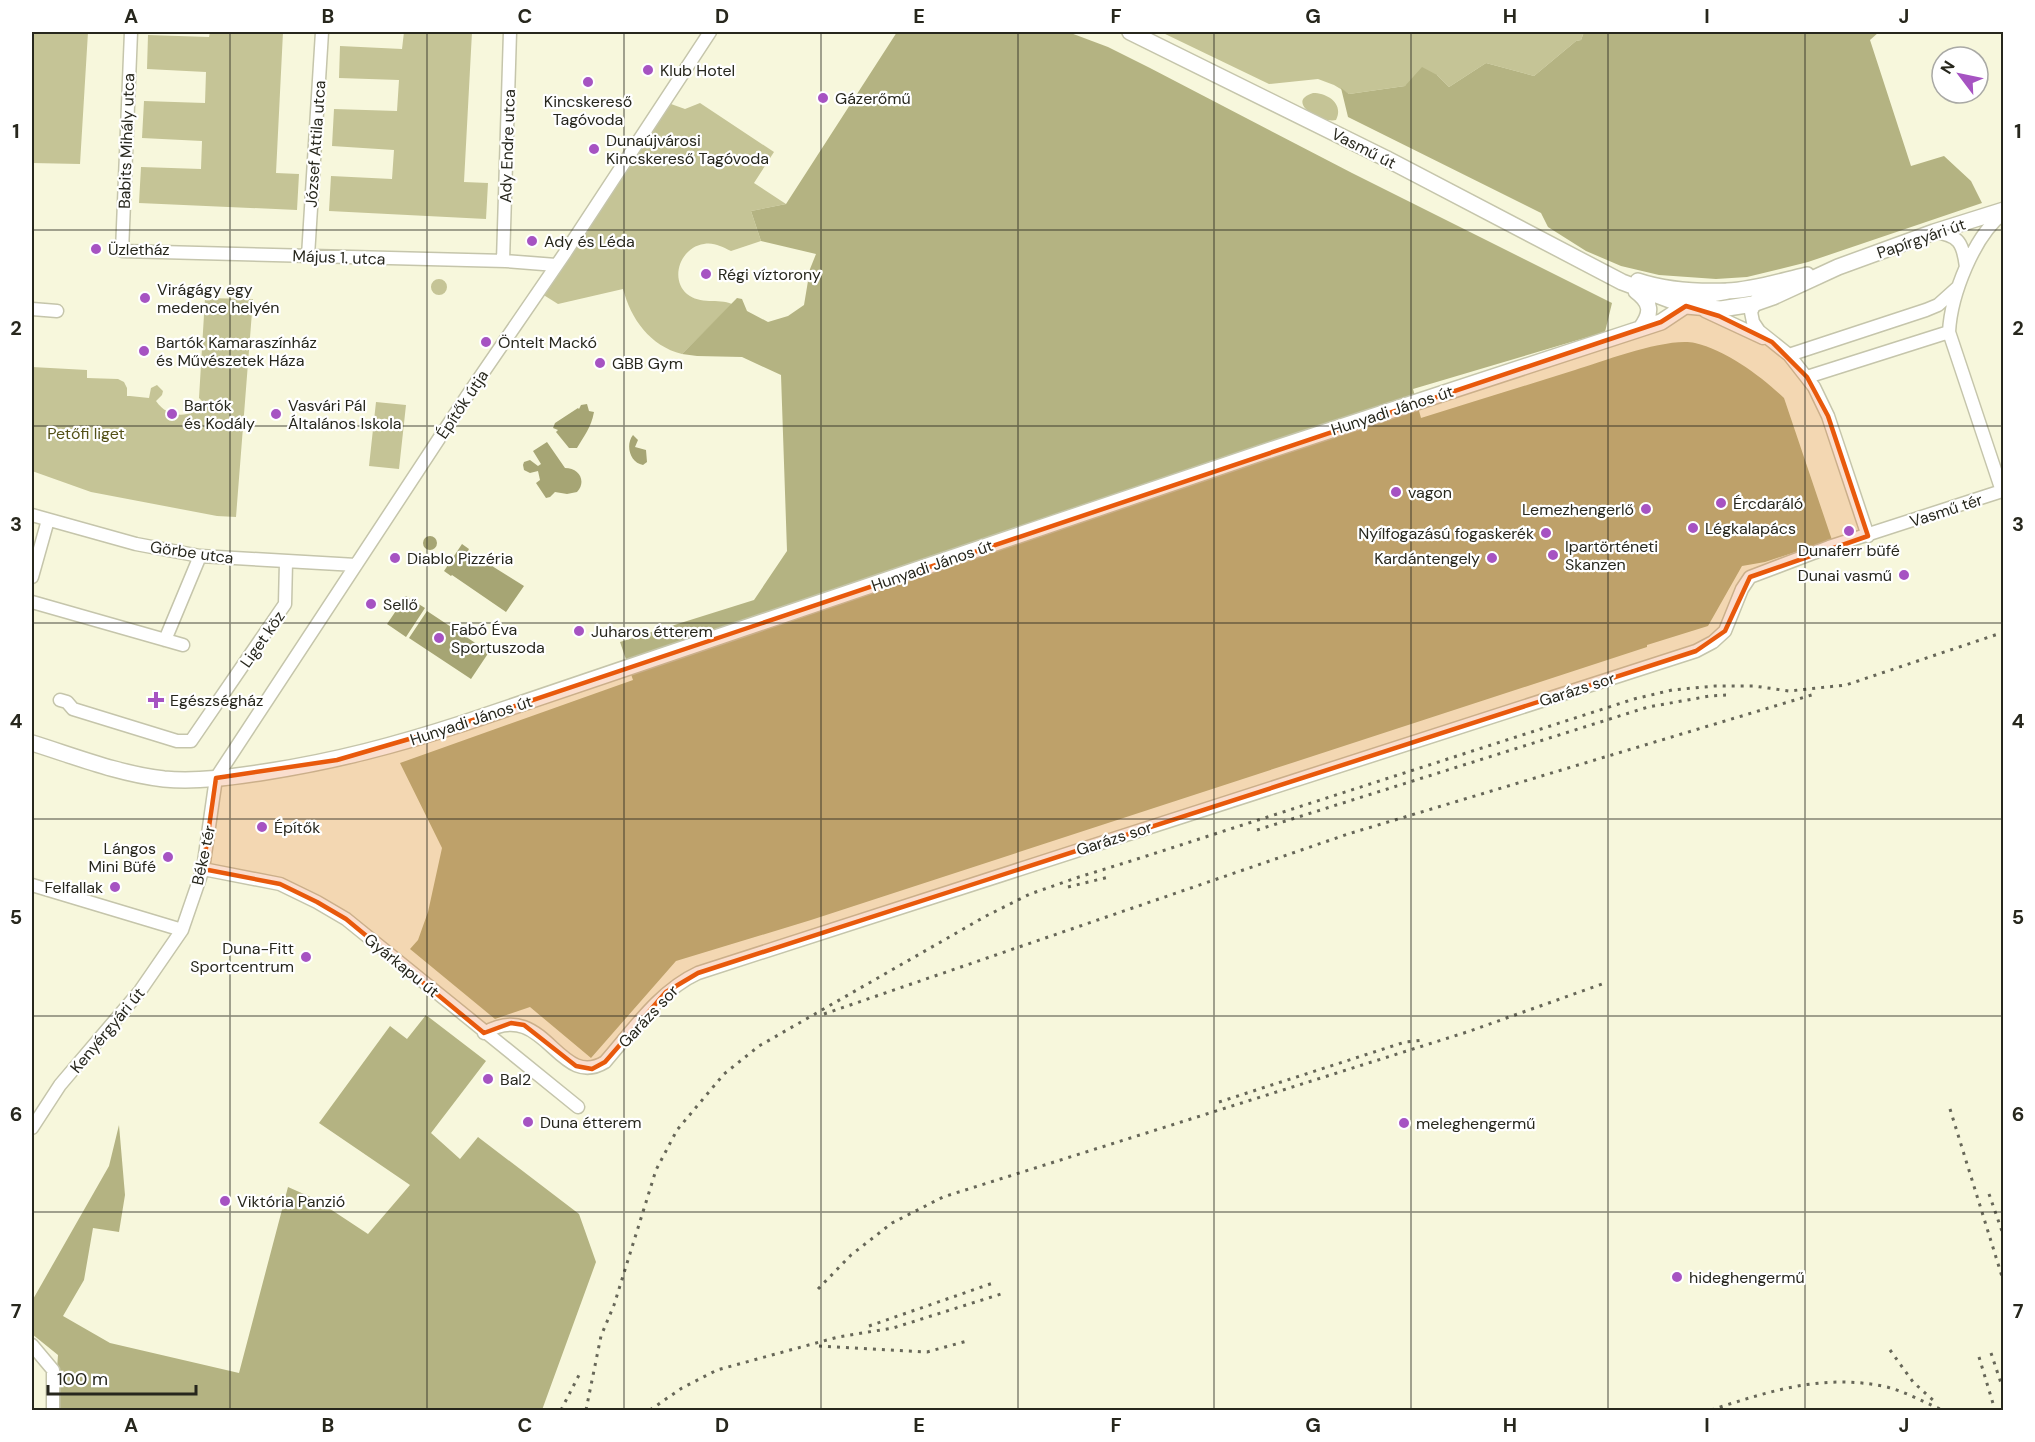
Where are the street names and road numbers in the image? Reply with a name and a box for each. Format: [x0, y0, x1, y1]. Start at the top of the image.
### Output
street label: Babits Mihály utca [114, 73, 139, 209]
street label: József Attila utca [301, 80, 330, 208]
street label: Ady Endre utca [495, 89, 520, 203]
street label: Vasmű út [1328, 123, 1400, 174]
street label: Papírgyári út [1874, 214, 1968, 263]
street label: Május 1. utca [292, 245, 386, 270]
street label: Építők útja [432, 366, 493, 443]
street label: Hunyadi János út [1328, 381, 1456, 440]
street label: Vasmű tér [1907, 489, 1985, 532]
street label: Hunyadi János út [869, 535, 996, 596]
street label: Görbe utca [149, 536, 235, 569]
street label: Liget köz [235, 607, 290, 672]
street label: Garázs sor [1537, 667, 1618, 712]
street label: Hunyadi János út [407, 691, 535, 750]
street label: Garázs sor [1074, 816, 1155, 861]
street label: Béke tér [187, 823, 220, 887]
street label: Gyárkapu út [360, 929, 444, 1002]
street label: Garázs sor [614, 980, 683, 1052]
street label: Kenyérgyári út [65, 983, 149, 1077]

